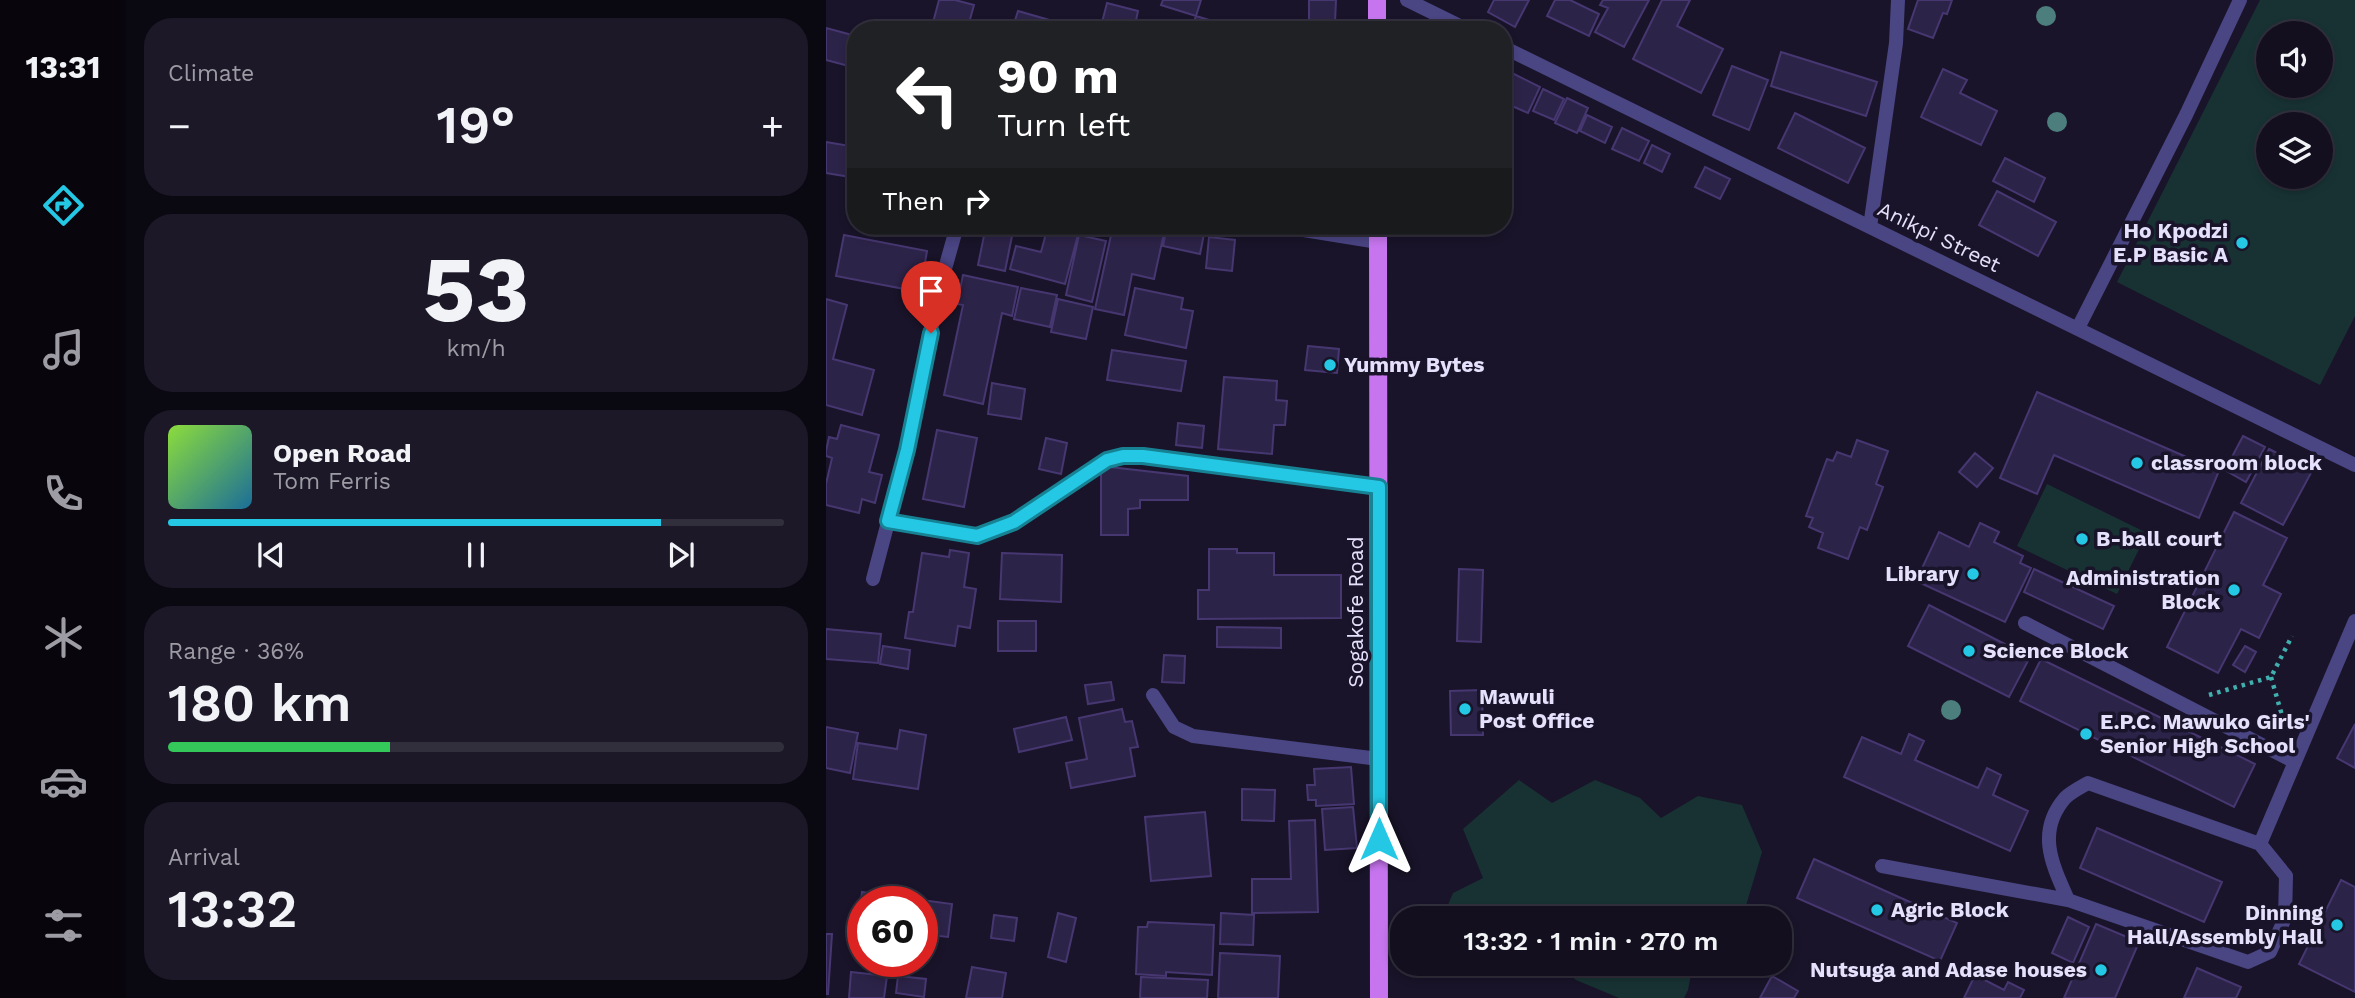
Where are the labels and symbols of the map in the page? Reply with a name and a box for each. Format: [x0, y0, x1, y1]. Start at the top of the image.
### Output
street label: Anikpi Street [1874, 196, 2005, 277]
place label: Ho Kpodzi E.P Basic A [2113, 218, 2229, 267]
marker: Ho Kpodzi E.P Basic A [2234, 235, 2250, 251]
pin [901, 261, 961, 333]
place label: Yummy Bytes [1344, 352, 1485, 377]
marker: Yummy Bytes [1322, 357, 1338, 373]
place label: classroom block [2151, 450, 2323, 475]
marker: classroom block [2129, 455, 2145, 471]
place label: B-ball court [2096, 526, 2222, 551]
marker: B-ball court [2074, 531, 2090, 547]
street label: Sogakofe Road [1343, 536, 1368, 688]
place label: Library [1885, 561, 1959, 586]
place label: Administration Block [2066, 565, 2221, 614]
marker: Library [1965, 566, 1981, 582]
marker: Administration Block [2226, 582, 2242, 598]
place label: Science Block [1983, 638, 2130, 663]
marker: Science Block [1961, 643, 1977, 659]
place label: Mawuli Post Office [1479, 684, 1594, 733]
marker: Mawuli Post Office [1457, 701, 1473, 717]
place label: E.P.C. Mawuko Girls' Senior High School [2100, 709, 2310, 758]
marker: E.P.C. Mawuko Girls' Senior High School [2078, 726, 2094, 742]
position arrow [1342, 802, 1416, 876]
speed limit sign: 60 [847, 886, 938, 977]
place label: Agric Block [1891, 897, 2010, 922]
place label: Dinning Hall/Assembly Hall [2127, 900, 2323, 949]
marker: Agric Block [1869, 902, 1885, 918]
marker: Dinning Hall/Assembly Hall [2329, 917, 2345, 933]
place label: Nutsuga and Adase houses [1810, 957, 2087, 982]
marker: Nutsuga and Adase houses [2093, 962, 2109, 978]

